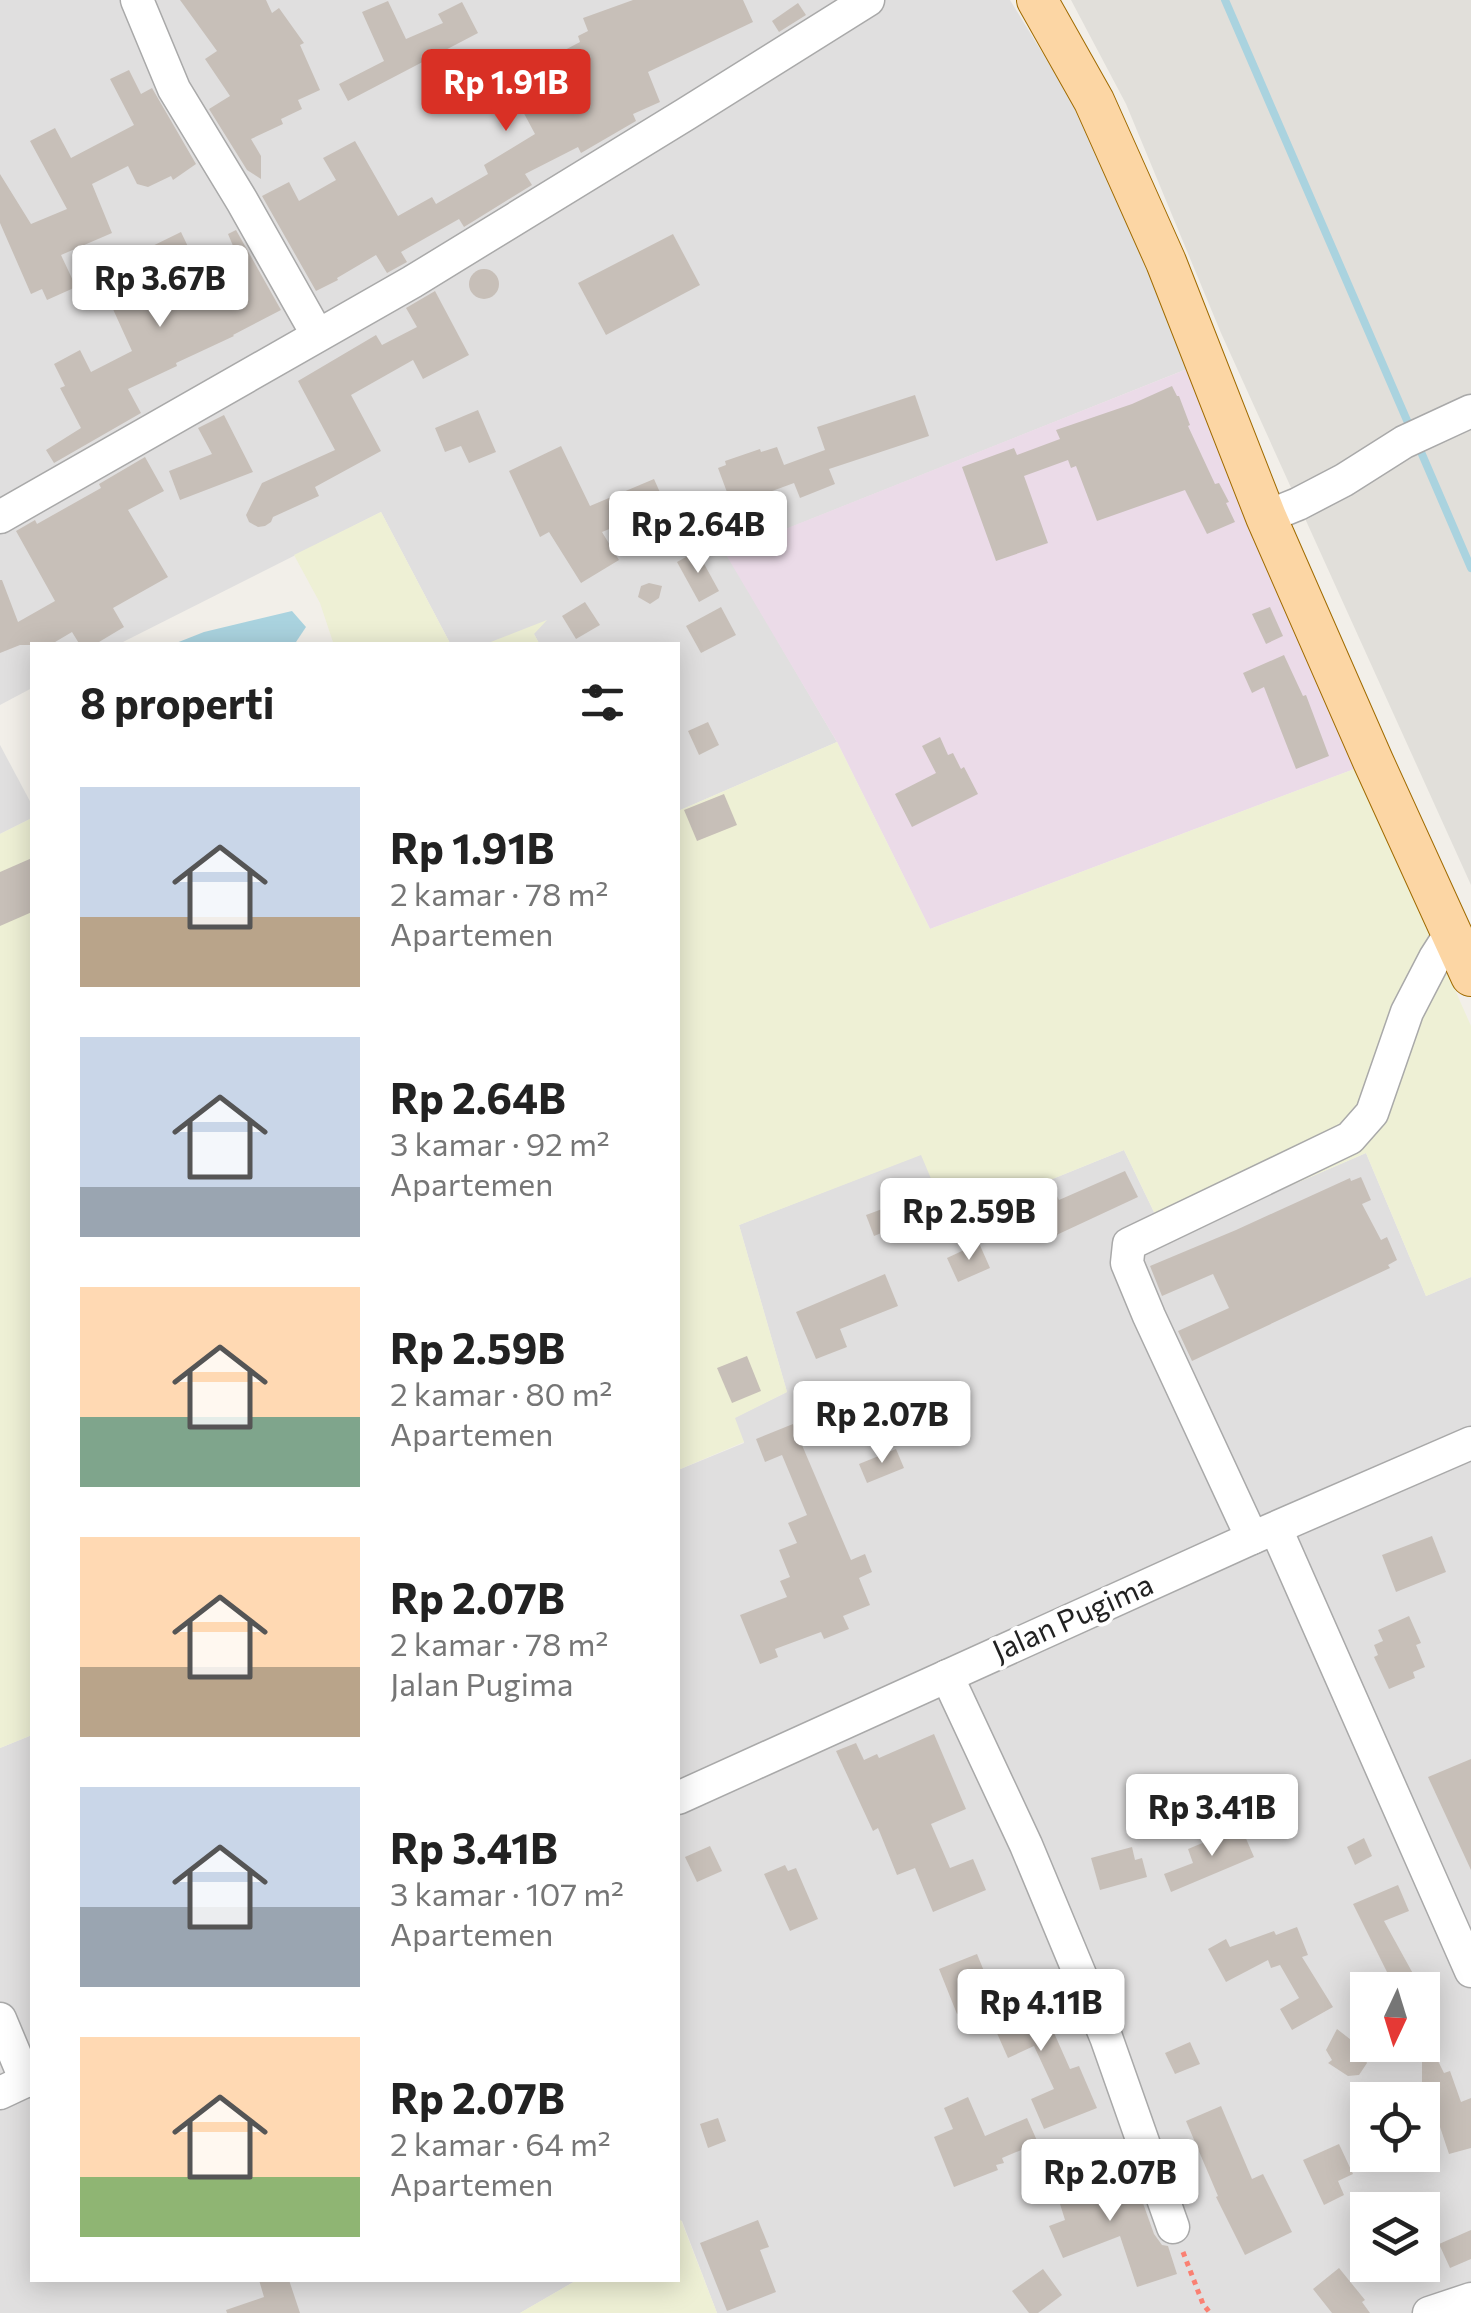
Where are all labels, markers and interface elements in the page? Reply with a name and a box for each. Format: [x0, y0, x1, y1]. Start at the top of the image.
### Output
pin: Rp 1.91B [403, 49, 609, 134]
text: Rp 1.91B [443, 61, 569, 101]
pin: Rp 3.67B [57, 245, 263, 330]
text: Rp 3.67B [94, 257, 226, 297]
pin: Rp 2.64B [595, 491, 801, 576]
text: Rp 2.64B [631, 503, 765, 543]
icon: filters [575, 675, 630, 730]
text: 8 properti [80, 676, 274, 728]
text: Rp 1.91B [390, 821, 554, 873]
icon: home [160, 827, 280, 947]
text: 2 kamar · 78 m² [390, 873, 608, 913]
text: Apartemen [390, 913, 553, 953]
text: Rp 2.64B [390, 1071, 566, 1123]
icon: home [160, 1077, 280, 1197]
text: 3 kamar · 92 m² [390, 1123, 610, 1163]
text: Apartemen [390, 1163, 553, 1203]
pin: Rp 2.59B [866, 1178, 1072, 1263]
text: Rp 2.59B [902, 1190, 1036, 1230]
text: Rp 2.59B [390, 1321, 565, 1373]
icon: home [160, 1327, 280, 1447]
text: 2 kamar · 80 m² [390, 1373, 612, 1413]
pin: Rp 2.07B [779, 1381, 985, 1466]
text: Rp 2.07B [815, 1393, 949, 1433]
text: Apartemen [390, 1413, 553, 1453]
street label: Jalan Pugima [986, 1564, 1158, 1668]
text: Rp 2.07B [390, 1571, 565, 1623]
icon: home [160, 1577, 280, 1697]
text: 2 kamar · 78 m² [390, 1623, 608, 1663]
text: Jalan Pugima [390, 1663, 574, 1703]
pin: Rp 3.41B [1109, 1774, 1315, 1859]
text: Rp 3.41B [1148, 1786, 1276, 1826]
text: Rp 3.41B [390, 1821, 558, 1873]
icon: home [160, 1827, 280, 1947]
text: 3 kamar · 107 m² [390, 1873, 624, 1913]
text: Apartemen [390, 1913, 553, 1953]
pin: Rp 4.11B [938, 1969, 1144, 2054]
north arrow [1350, 1972, 1440, 2062]
map controls [1350, 1972, 1440, 2282]
text: Rp 4.11B [980, 1981, 1102, 2021]
text: Rp 2.07B [390, 2071, 565, 2123]
icon: home [160, 2077, 280, 2197]
button: locate [1350, 2082, 1440, 2172]
text: 2 kamar · 64 m² [390, 2123, 611, 2163]
pin: Rp 2.07B [1007, 2139, 1213, 2224]
text: Rp 2.07B [1043, 2151, 1177, 2191]
text: Apartemen [390, 2163, 553, 2203]
button: layers [1350, 2192, 1440, 2282]

